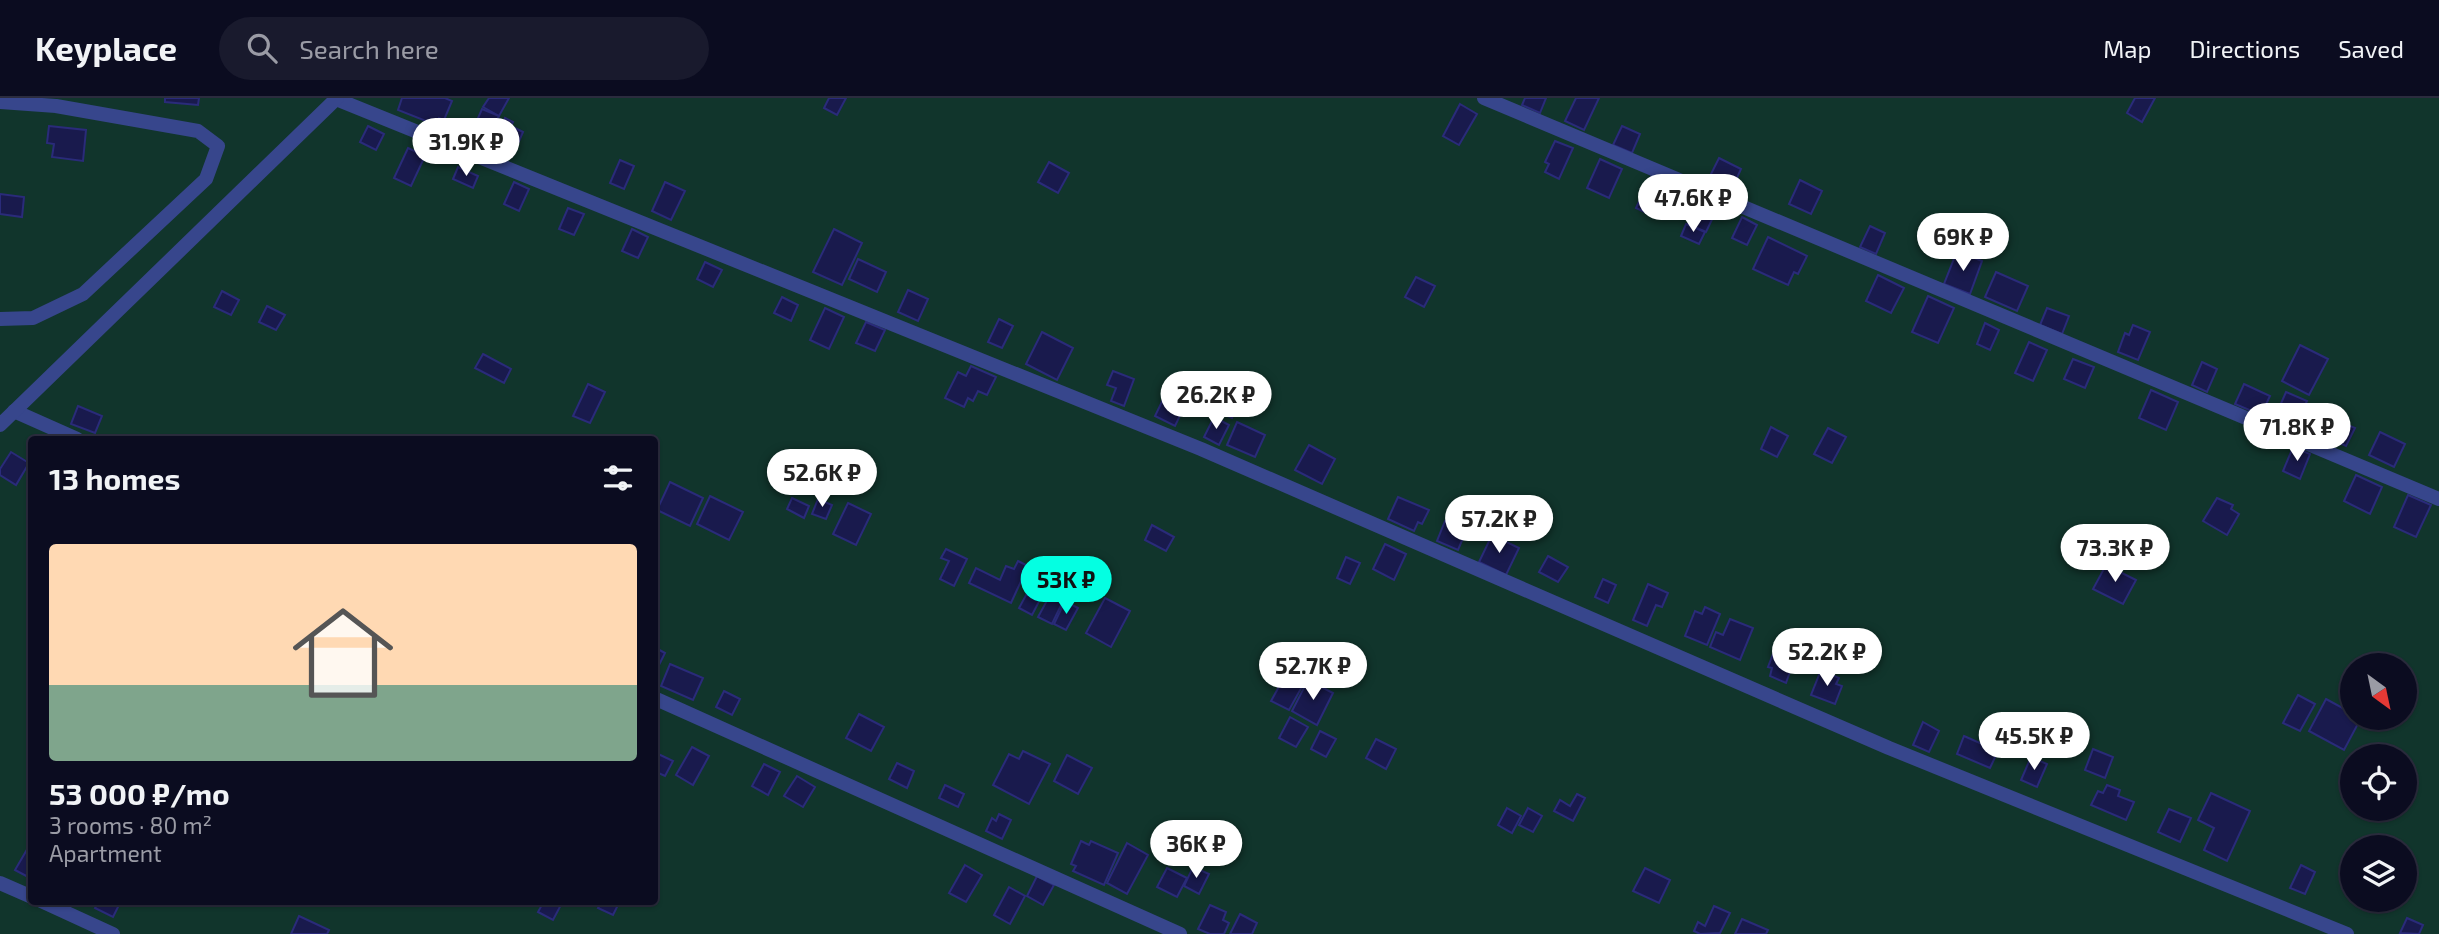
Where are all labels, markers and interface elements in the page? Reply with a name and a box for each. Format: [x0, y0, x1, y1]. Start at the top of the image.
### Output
search box [219, 17, 709, 80]
text: Keyplace [35, 28, 177, 68]
icon: search [243, 29, 281, 67]
text: Search here [299, 33, 439, 64]
text: Map [2103, 34, 2151, 63]
text: Directions [2189, 34, 2300, 63]
text: Saved [2338, 34, 2404, 63]
pin: 31.9K ₽ [401, 118, 531, 178]
text: 31.9K ₽ [428, 127, 504, 155]
pin: 47.6K ₽ [1628, 174, 1758, 234]
text: 47.6K ₽ [1654, 183, 1732, 211]
pin: 69K ₽ [1914, 214, 2012, 273]
text: 69K ₽ [1933, 222, 1993, 250]
pin: 26.2K ₽ [1151, 372, 1281, 431]
text: 26.2K ₽ [1177, 380, 1255, 408]
pin: 71.8K ₽ [2232, 404, 2362, 463]
text: 71.8K ₽ [2260, 412, 2334, 440]
pin: 52.6K ₽ [757, 450, 887, 509]
text: 52.6K ₽ [783, 458, 861, 486]
icon: filters [599, 459, 637, 497]
text: 13 homes [49, 460, 180, 496]
pin: 57.2K ₽ [1434, 496, 1564, 555]
text: 57.2K ₽ [1461, 504, 1537, 532]
pin: 73.3K ₽ [2050, 524, 2180, 584]
text: 73.3K ₽ [2077, 533, 2153, 561]
pin: 53K ₽ [1017, 556, 1115, 616]
text: 53K ₽ [1037, 565, 1095, 593]
icon: home [280, 590, 406, 716]
pin: 52.2K ₽ [1762, 628, 1892, 688]
text: 52.2K ₽ [1788, 637, 1866, 665]
pin: 52.7K ₽ [1248, 642, 1378, 702]
text: 52.7K ₽ [1275, 651, 1351, 679]
north arrow [2340, 653, 2417, 730]
map controls [2340, 653, 2417, 912]
pin: 45.5K ₽ [1969, 712, 2099, 772]
text: 45.5K ₽ [1995, 721, 2073, 749]
button: locate [2340, 744, 2417, 821]
text: 53 000 ₽/mo [49, 775, 230, 811]
text: 3 rooms · 80 m² [49, 811, 212, 839]
pin: 36K ₽ [1147, 820, 1245, 880]
text: 36K ₽ [1166, 829, 1226, 857]
button: layers [2340, 835, 2417, 912]
text: Apartment [49, 839, 162, 867]

